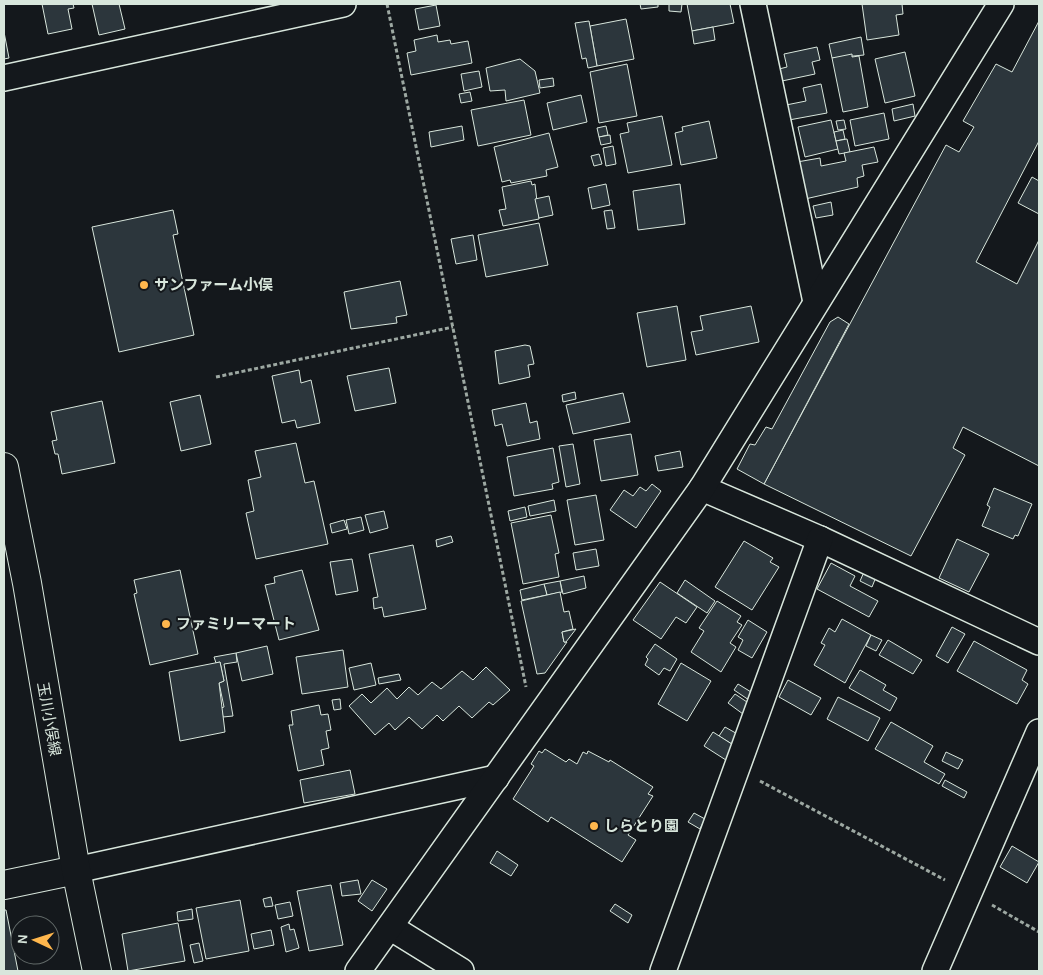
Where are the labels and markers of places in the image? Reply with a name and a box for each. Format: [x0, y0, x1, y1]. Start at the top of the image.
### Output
place label: サンファーム小俣 [154, 276, 273, 294]
marker: サンファーム小俣 [138, 279, 150, 291]
place label: ファミリーマート [176, 615, 296, 633]
marker: ファミリーマート [160, 618, 172, 630]
place label: しらとり園 [604, 817, 679, 835]
marker: しらとり園 [588, 820, 600, 832]

